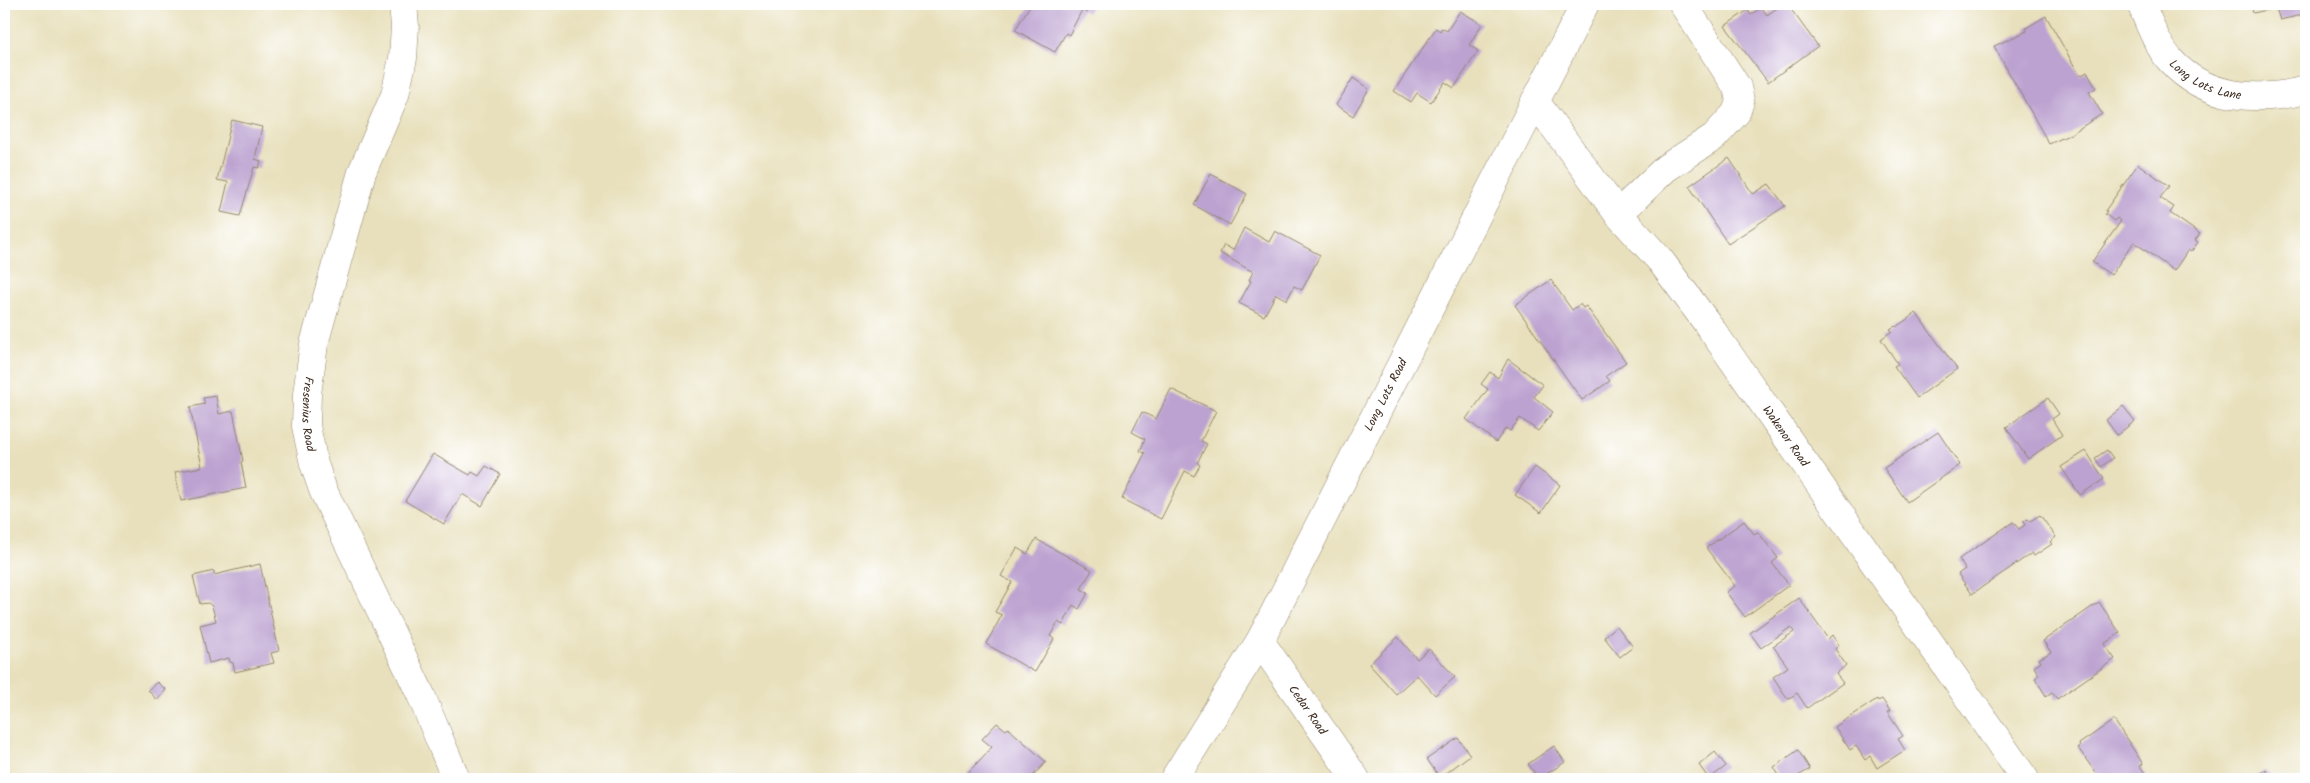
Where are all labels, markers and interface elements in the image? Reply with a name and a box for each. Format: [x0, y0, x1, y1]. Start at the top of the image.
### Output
street label: Long Lots Lane [2165, 55, 2243, 105]
street label: Long Lots Road [1359, 354, 1413, 435]
street label: Fresenius Road [296, 375, 321, 454]
street label: Wakenor Road [1758, 402, 1814, 471]
street label: Cedar Road [1284, 681, 1333, 740]

